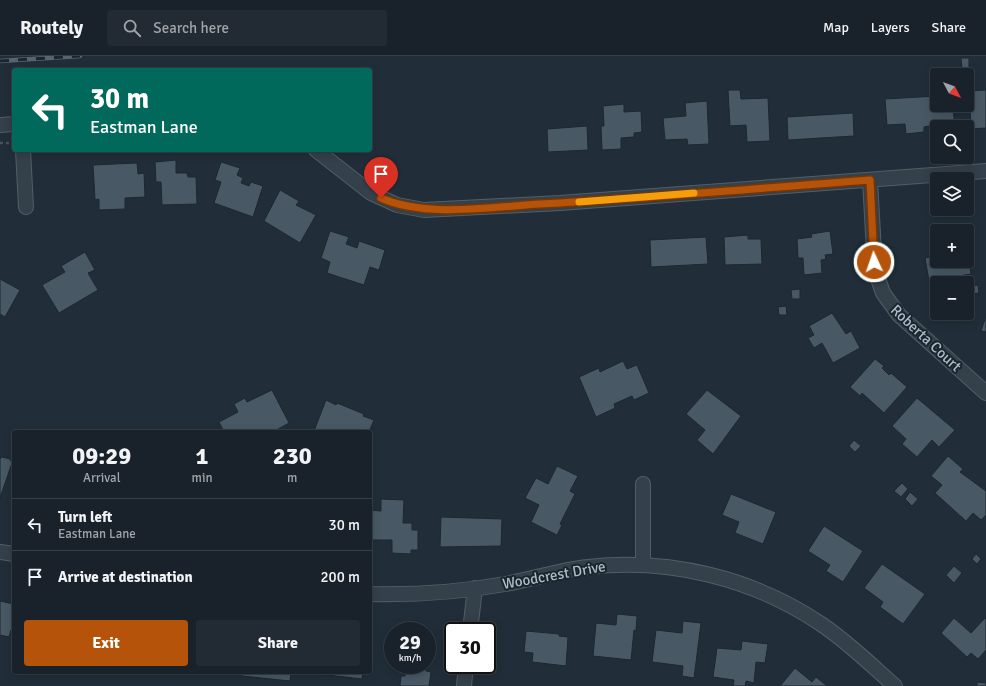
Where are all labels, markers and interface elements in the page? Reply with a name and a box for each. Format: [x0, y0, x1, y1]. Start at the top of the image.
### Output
search box [107, 10, 387, 46]
text: Routely [20, 16, 83, 40]
icon: search [121, 17, 143, 39]
text: Search here [153, 19, 229, 37]
text: Map [823, 19, 849, 36]
text: Layers [871, 19, 910, 36]
text: Share [932, 19, 966, 36]
north arrow [930, 68, 974, 112]
map controls [930, 68, 974, 320]
text: 30 m [90, 82, 149, 116]
icon: left [24, 84, 76, 136]
text: Eastman Lane [90, 116, 198, 138]
button: search [930, 120, 974, 164]
pin [364, 157, 398, 198]
icon: arrive [370, 163, 392, 185]
button: layers [930, 172, 974, 216]
button: + [930, 224, 974, 268]
position arrow [853, 241, 895, 283]
button: − [930, 276, 974, 320]
street label: Roberta Court [887, 301, 965, 375]
text: 09:29 [72, 441, 131, 471]
text: 1 [196, 441, 208, 471]
text: 230 [273, 441, 312, 471]
text: Arrival [83, 470, 120, 486]
text: min [192, 470, 213, 486]
text: m [287, 470, 297, 486]
text: Turn left [58, 508, 112, 526]
icon: left [24, 514, 46, 536]
text: 30 m [329, 516, 360, 534]
text: Eastman Lane [58, 526, 136, 542]
street label: Woodcrest Drive [501, 557, 607, 593]
icon: arrive [24, 566, 46, 588]
text: Arrive at destination [58, 568, 193, 586]
text: 200 m [320, 568, 360, 586]
button: Exit [24, 620, 188, 666]
button: Share [196, 620, 360, 666]
speed limit sign: 30 [444, 622, 496, 674]
text: 29 [399, 630, 421, 655]
text: km/h [399, 652, 421, 664]

